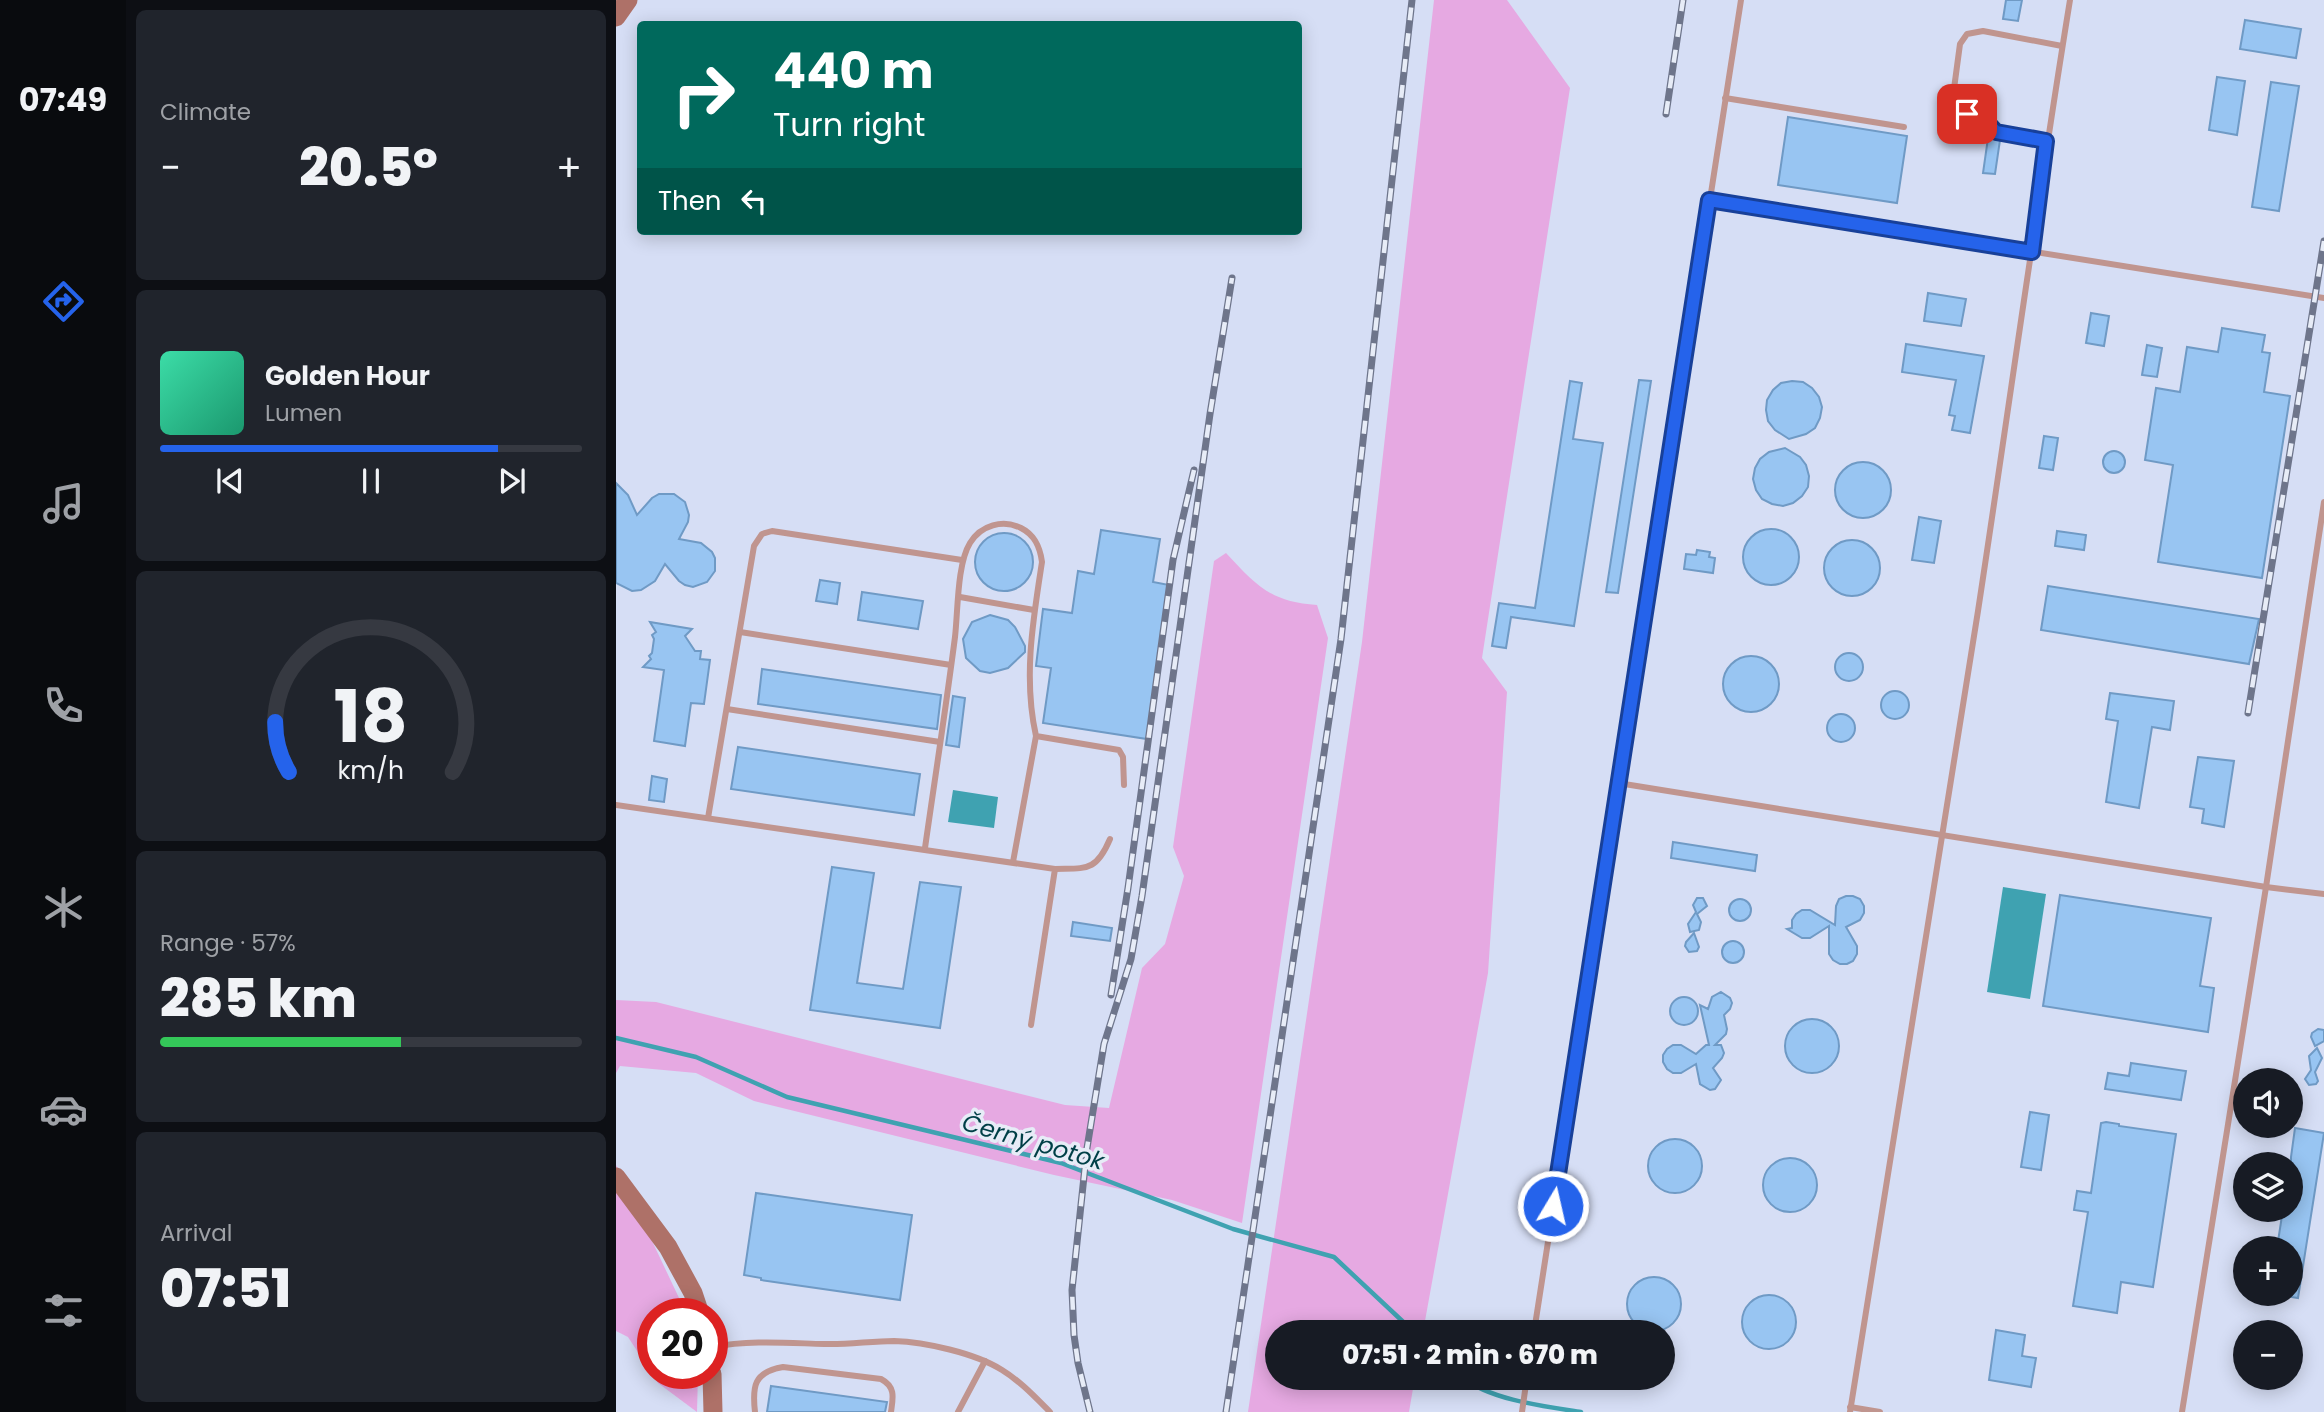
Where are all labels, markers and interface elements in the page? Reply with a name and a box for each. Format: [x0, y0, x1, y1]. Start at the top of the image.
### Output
text: 440 m [773, 37, 934, 105]
icon: right [658, 49, 749, 140]
text: 07:49 [19, 77, 107, 122]
pin [1937, 84, 1997, 144]
icon: arrive [1948, 95, 1986, 133]
text: Climate [160, 96, 251, 128]
text: Turn right [773, 102, 925, 147]
text: 20.5° [299, 131, 438, 204]
text: − [160, 141, 181, 194]
text: + [556, 141, 582, 194]
icon: left [735, 182, 773, 220]
text: Then [658, 183, 721, 219]
icon: directions [39, 277, 88, 326]
text: Golden Hour [265, 358, 430, 394]
text: Lumen [265, 397, 342, 429]
icon: previous [211, 462, 249, 500]
icon: pause [352, 462, 390, 500]
icon: next [493, 462, 531, 500]
icon: music [39, 479, 88, 528]
text: 18 [334, 666, 408, 767]
icon: phone [39, 681, 88, 730]
text: km/h [338, 753, 404, 788]
icon: climate [39, 883, 88, 932]
text: Range · 57% [160, 927, 296, 959]
text: 285 km [160, 962, 357, 1035]
map controls [2233, 1068, 2303, 1390]
button: sound [2233, 1068, 2303, 1138]
icon: car [39, 1085, 88, 1134]
water label: Černý potok [958, 1105, 1110, 1178]
button: layers [2233, 1152, 2303, 1222]
position arrow [1516, 1169, 1590, 1243]
text: Arrival [160, 1217, 232, 1249]
button: + [2233, 1236, 2303, 1306]
text: 07:51 [160, 1252, 291, 1325]
icon: filters [39, 1286, 88, 1335]
speed limit sign: 20 [637, 1298, 728, 1389]
button: − [2233, 1320, 2303, 1390]
text: 07:51 · 2 min · 670 m [1342, 1337, 1598, 1373]

